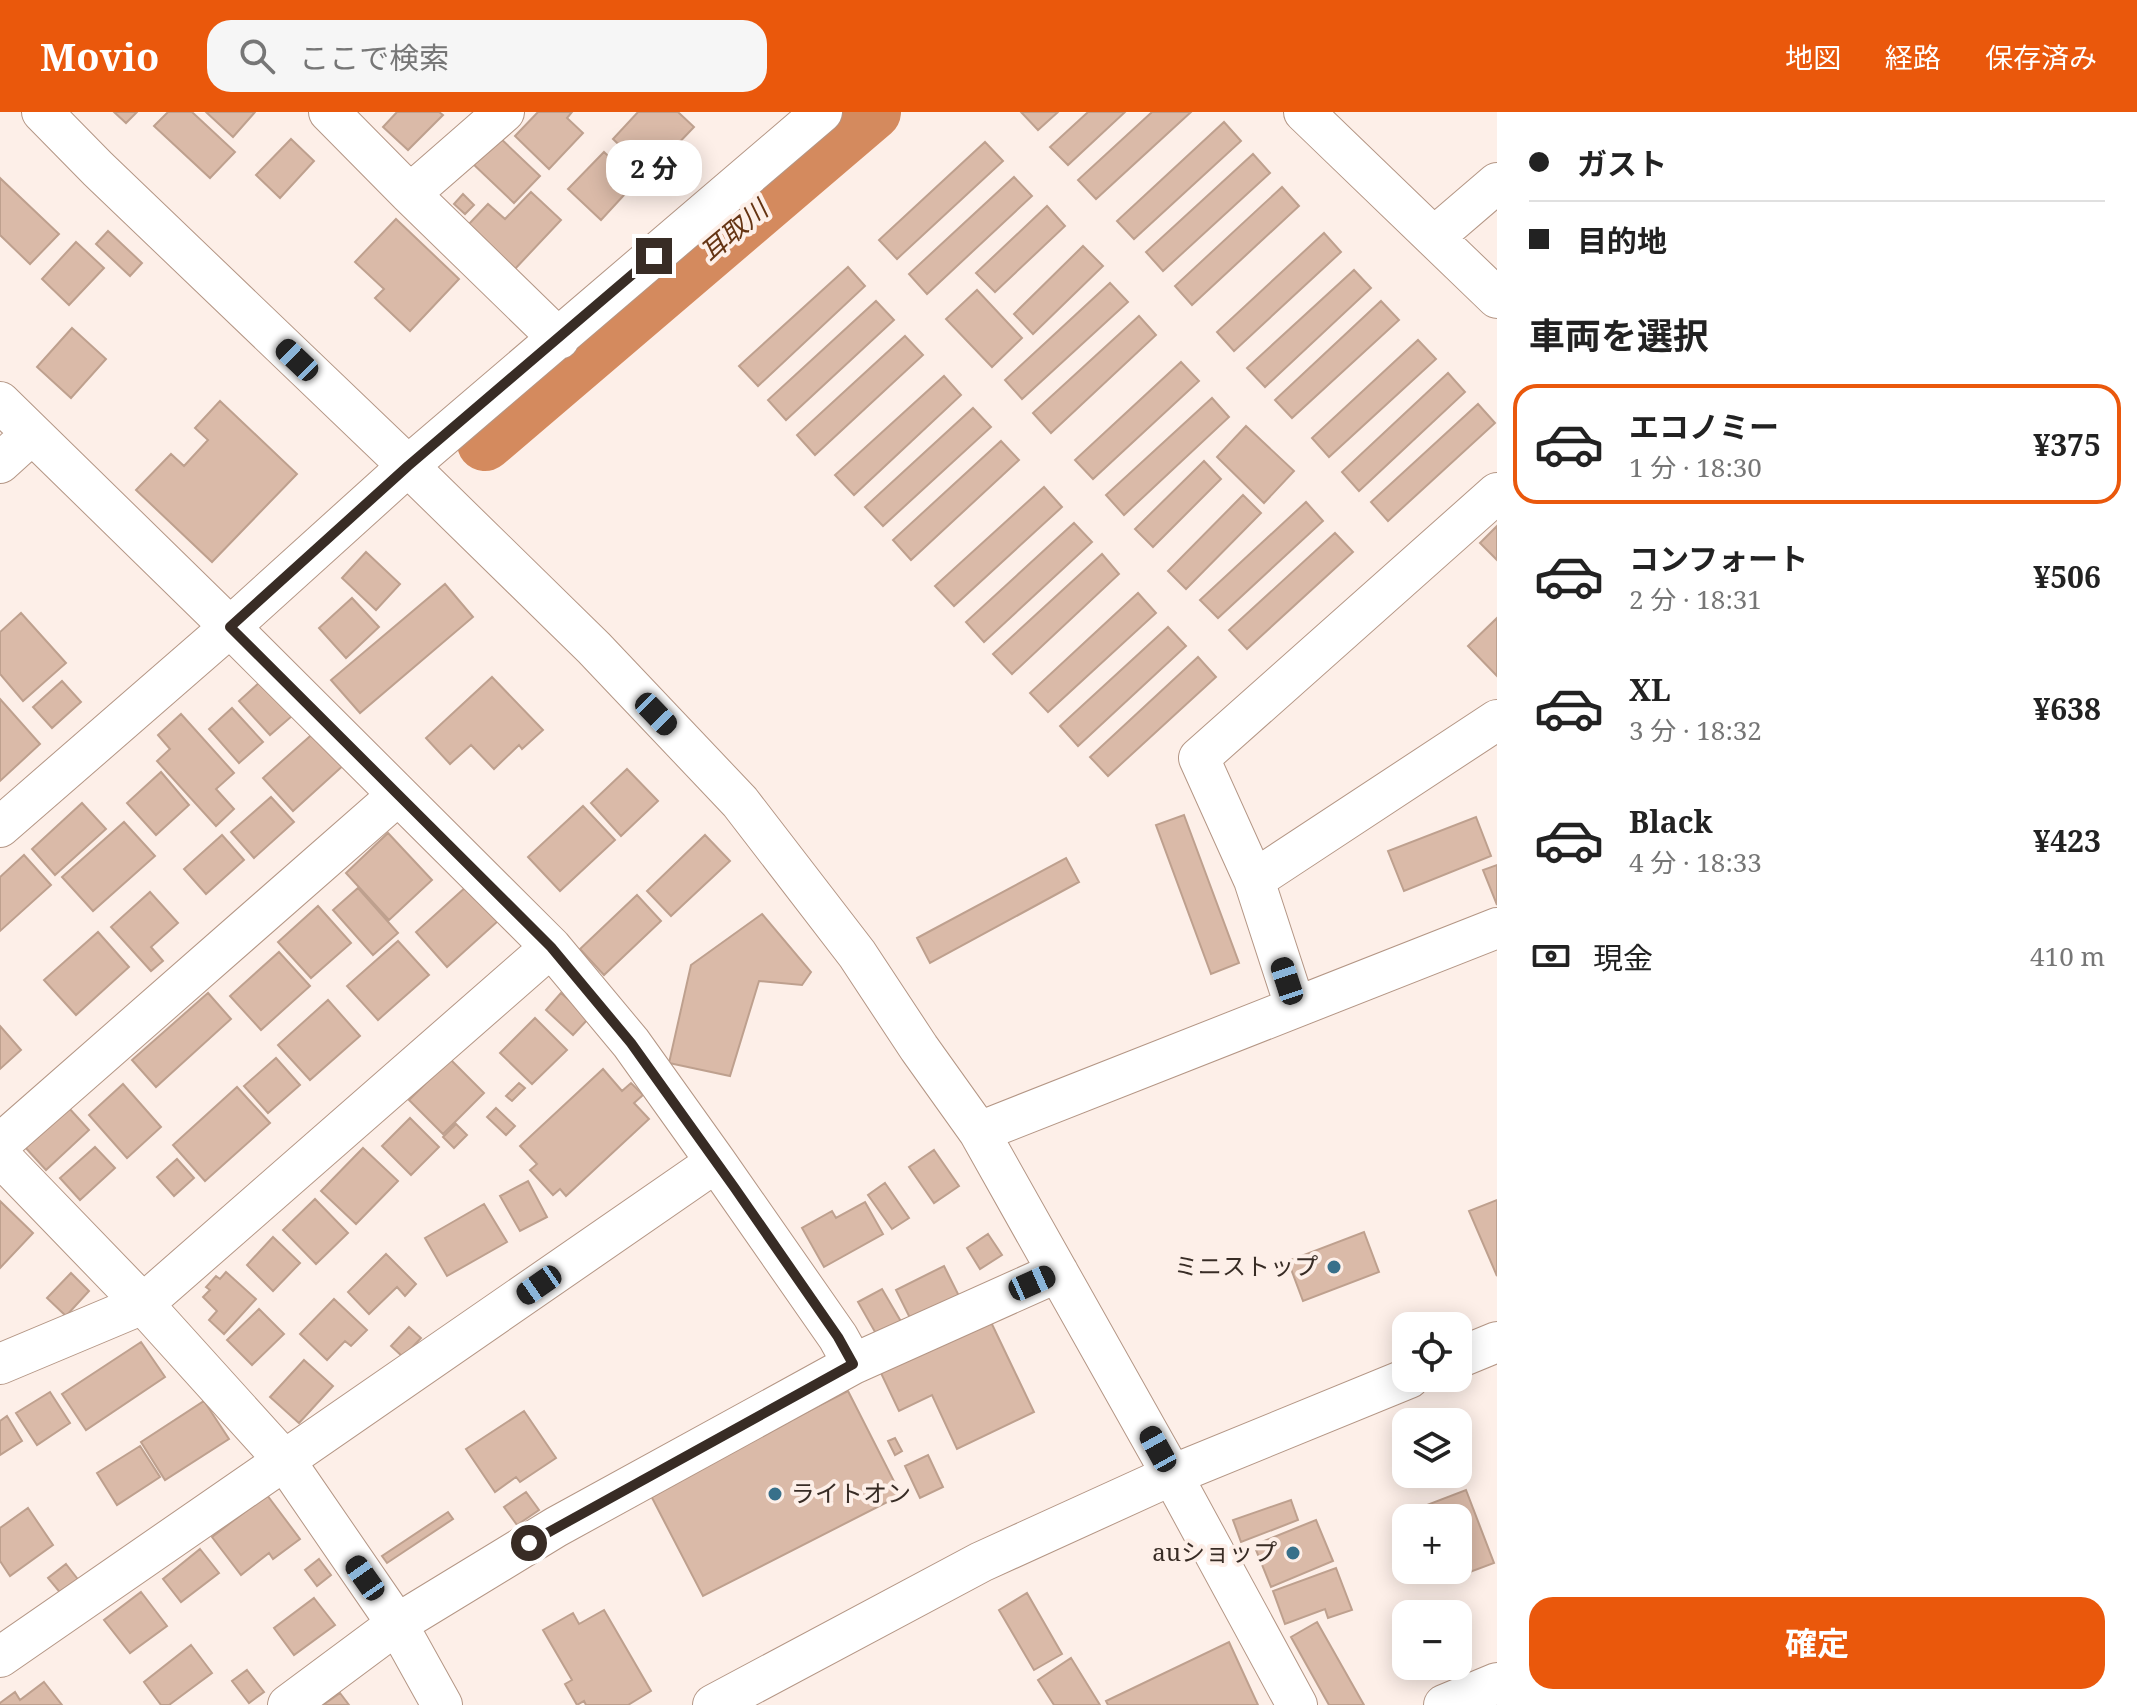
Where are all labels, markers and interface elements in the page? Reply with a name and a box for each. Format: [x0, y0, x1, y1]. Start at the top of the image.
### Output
search box [207, 20, 767, 92]
text: Movio [40, 30, 159, 82]
icon: search [235, 34, 279, 78]
text: ここで検索 [299, 37, 449, 78]
text: 地図 [1785, 38, 1841, 76]
text: 経路 [1885, 38, 1941, 76]
text: 保存済み [1985, 38, 2097, 76]
callout: 2 分 [606, 140, 702, 196]
text: ガスト [1577, 143, 1667, 184]
text: 2 分 [630, 150, 678, 186]
water label: 耳取川 [692, 189, 777, 269]
text: 目的地 [1577, 220, 1667, 261]
route end [636, 238, 672, 274]
text: 車両を選択 [1529, 311, 1709, 360]
car [271, 335, 323, 385]
text: エコノミー [1629, 406, 1779, 447]
icon: car [1533, 408, 1605, 480]
text: ¥375 [2033, 424, 2101, 465]
text: 1 分 · 18:30 [1629, 449, 1762, 485]
text: コンフォート [1629, 538, 1808, 579]
icon: car [1533, 540, 1605, 612]
text: ¥506 [2033, 556, 2101, 597]
text: 2 分 · 18:31 [1629, 581, 1762, 617]
text: XL [1629, 669, 1671, 710]
icon: car [1533, 672, 1605, 744]
car [631, 688, 681, 740]
text: ¥638 [2033, 688, 2101, 729]
text: 3 分 · 18:32 [1629, 712, 1762, 748]
text: Black [1629, 801, 1713, 842]
icon: car [1533, 804, 1605, 876]
text: ¥423 [2033, 820, 2101, 861]
text: 4 分 · 18:33 [1629, 844, 1762, 880]
icon: cash [1529, 934, 1573, 978]
text: 現金 [1593, 937, 1653, 978]
text: 410 m [2030, 938, 2105, 974]
car [1268, 954, 1306, 1008]
place label: ミニストップ [1174, 1249, 1318, 1282]
marker: ミニストップ [1325, 1258, 1343, 1276]
car [512, 1261, 566, 1309]
car [1005, 1262, 1059, 1304]
map controls [1392, 1312, 1472, 1680]
button: locate [1392, 1312, 1472, 1392]
button: layers [1392, 1408, 1472, 1488]
car [1136, 1422, 1180, 1476]
place label: ライトオン [791, 1476, 911, 1509]
marker: ライトオン [766, 1485, 784, 1503]
button: + [1392, 1504, 1472, 1584]
route start [511, 1525, 547, 1561]
place label: auショップ [1152, 1535, 1277, 1568]
marker: auショップ [1284, 1544, 1302, 1562]
car [341, 1551, 389, 1605]
button: 確定 [1529, 1597, 2105, 1689]
button: − [1392, 1600, 1472, 1680]

